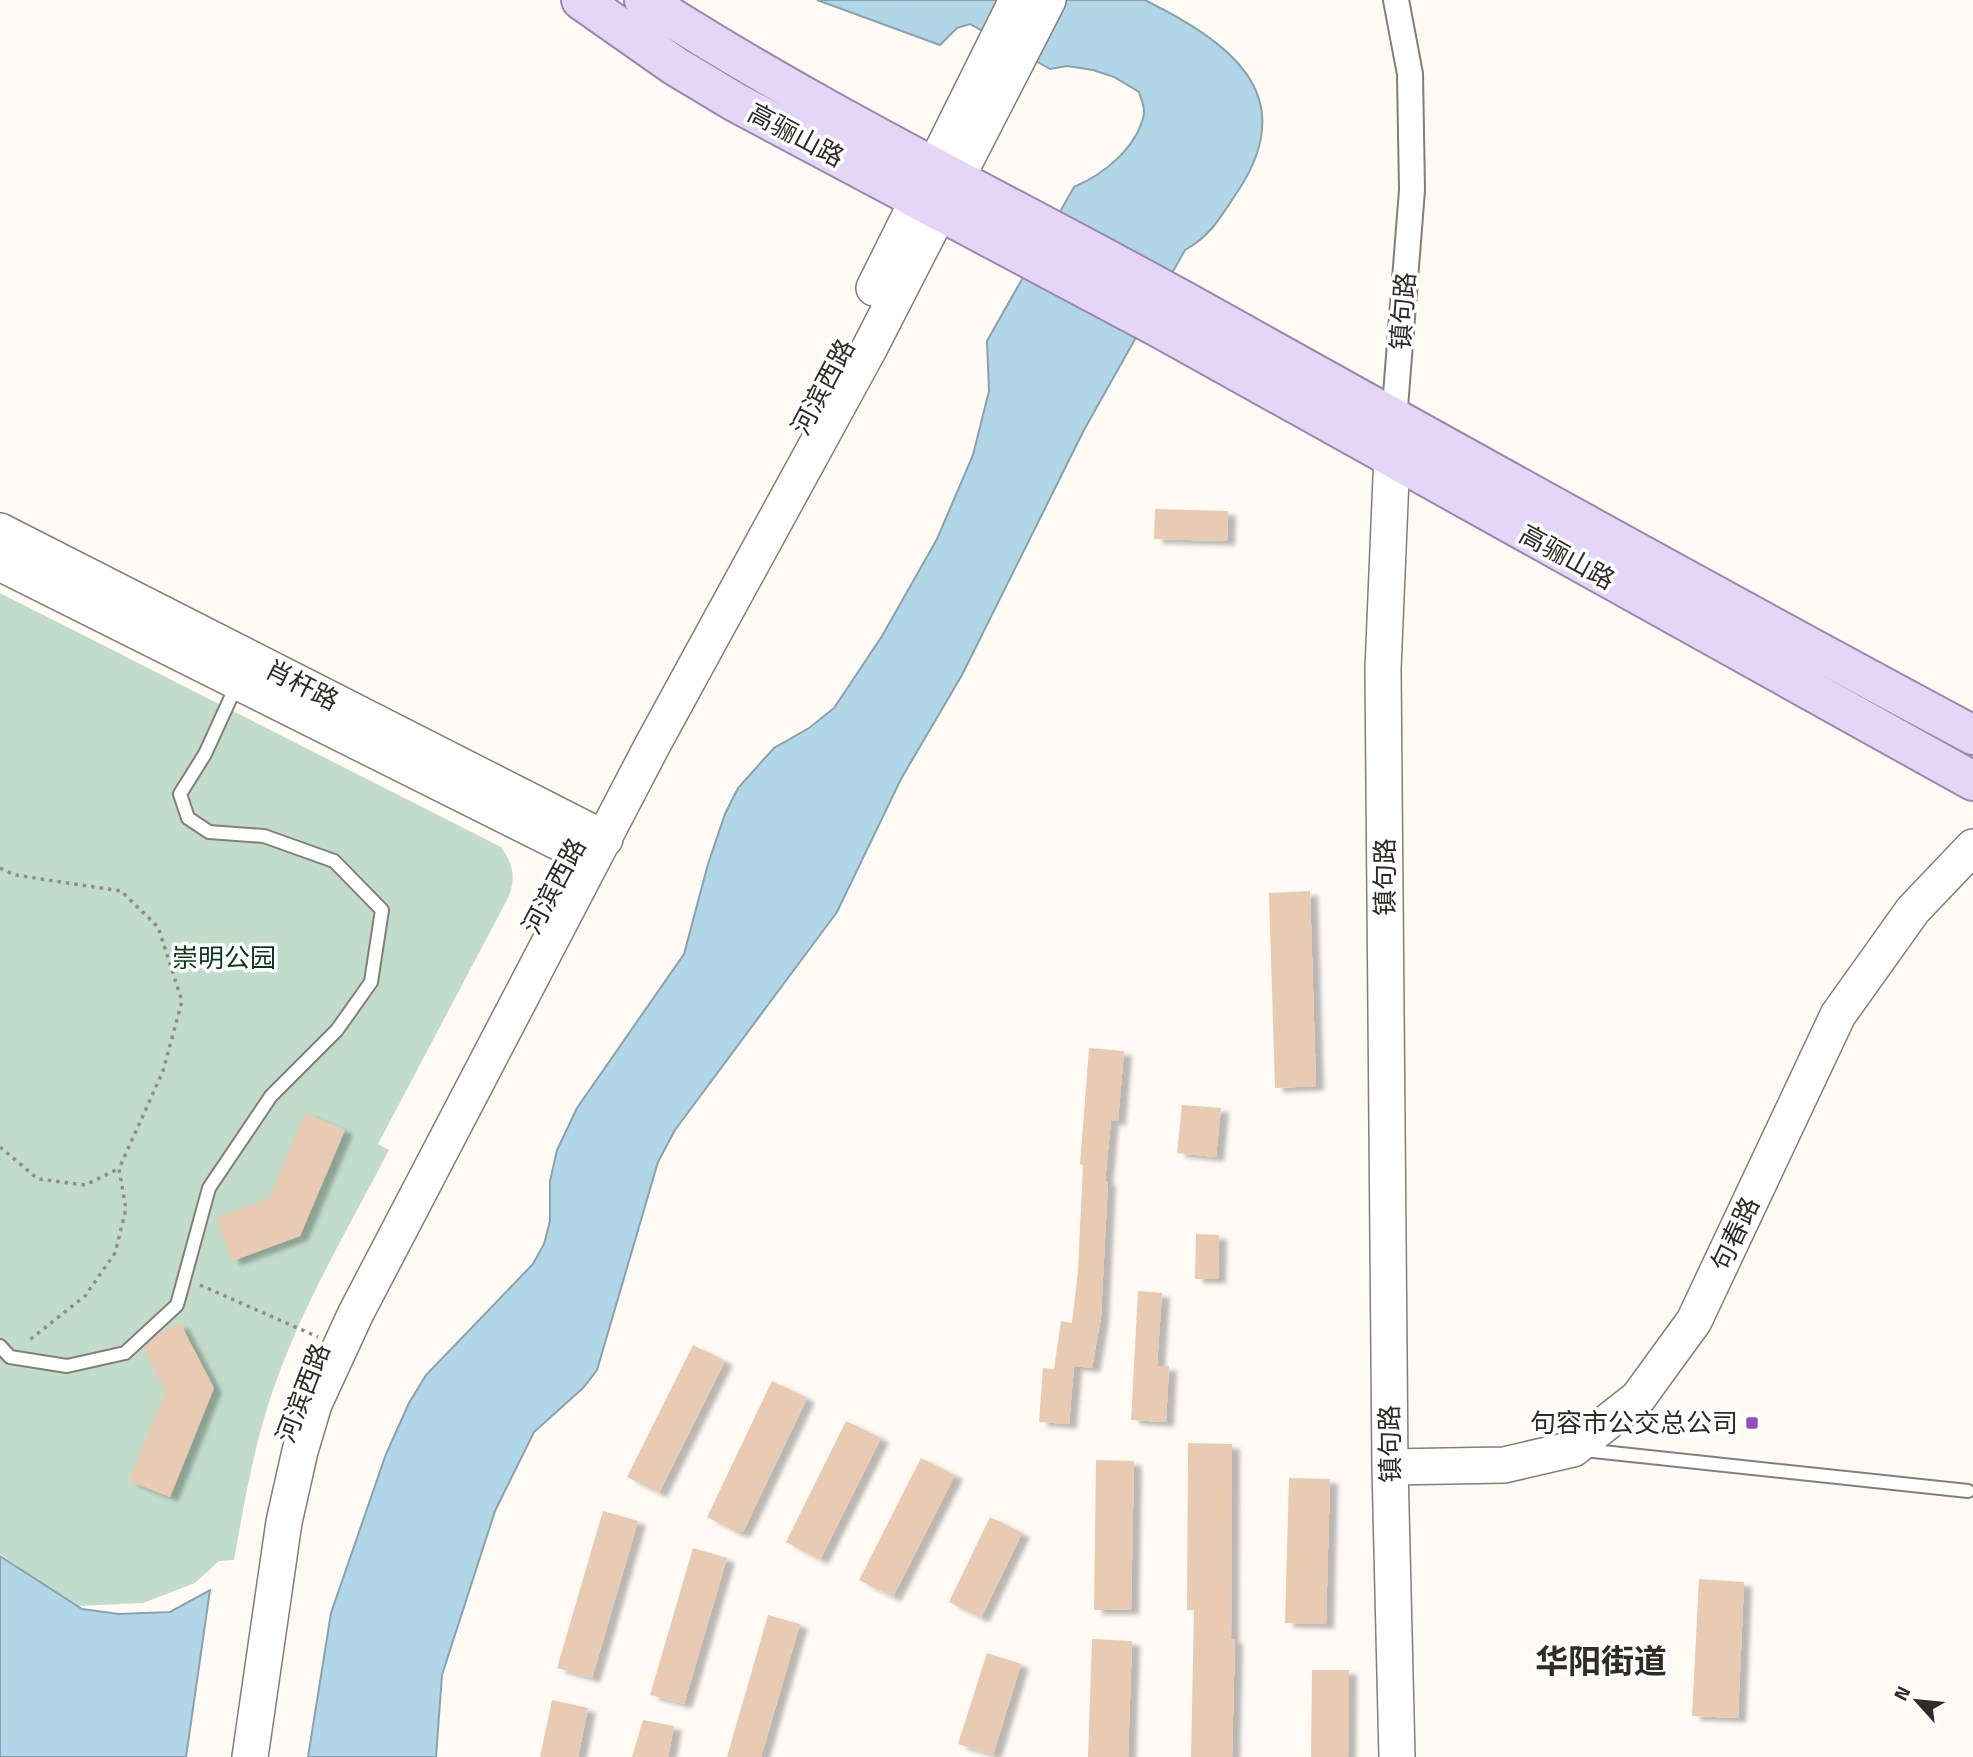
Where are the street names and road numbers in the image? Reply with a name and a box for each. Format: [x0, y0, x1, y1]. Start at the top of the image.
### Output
street label: 高骊山路 [741, 93, 851, 176]
street label: 镇句路 [1380, 271, 1425, 351]
street label: 河滨西路 [781, 332, 864, 442]
street label: 高骊山路 [1512, 514, 1622, 599]
street label: 肖杆路 [259, 649, 346, 720]
street label: 河滨西路 [512, 831, 595, 941]
street label: 镇句路 [1365, 838, 1404, 916]
street label: 句春路 [1700, 1190, 1769, 1277]
street label: 河滨西路 [266, 1337, 339, 1448]
street label: 镇句路 [1369, 1405, 1410, 1483]

